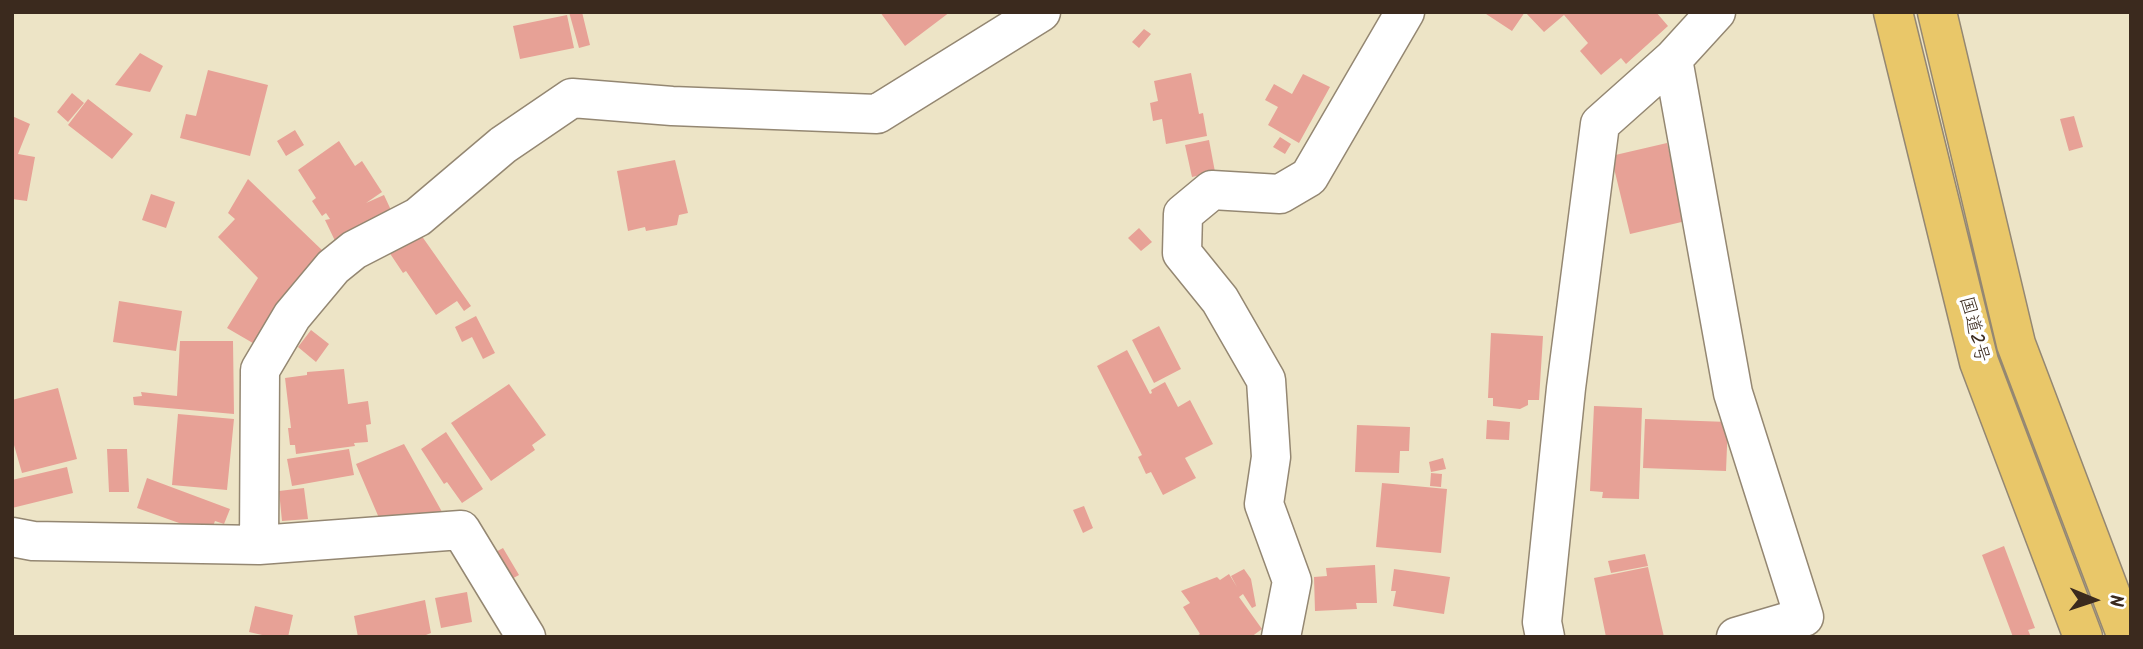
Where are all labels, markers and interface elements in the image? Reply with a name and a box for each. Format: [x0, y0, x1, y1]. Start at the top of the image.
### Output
street label: 国道2号 [1952, 294, 1992, 366]
north arrow [2059, 565, 2129, 635]
text: N [2100, 594, 2130, 607]

